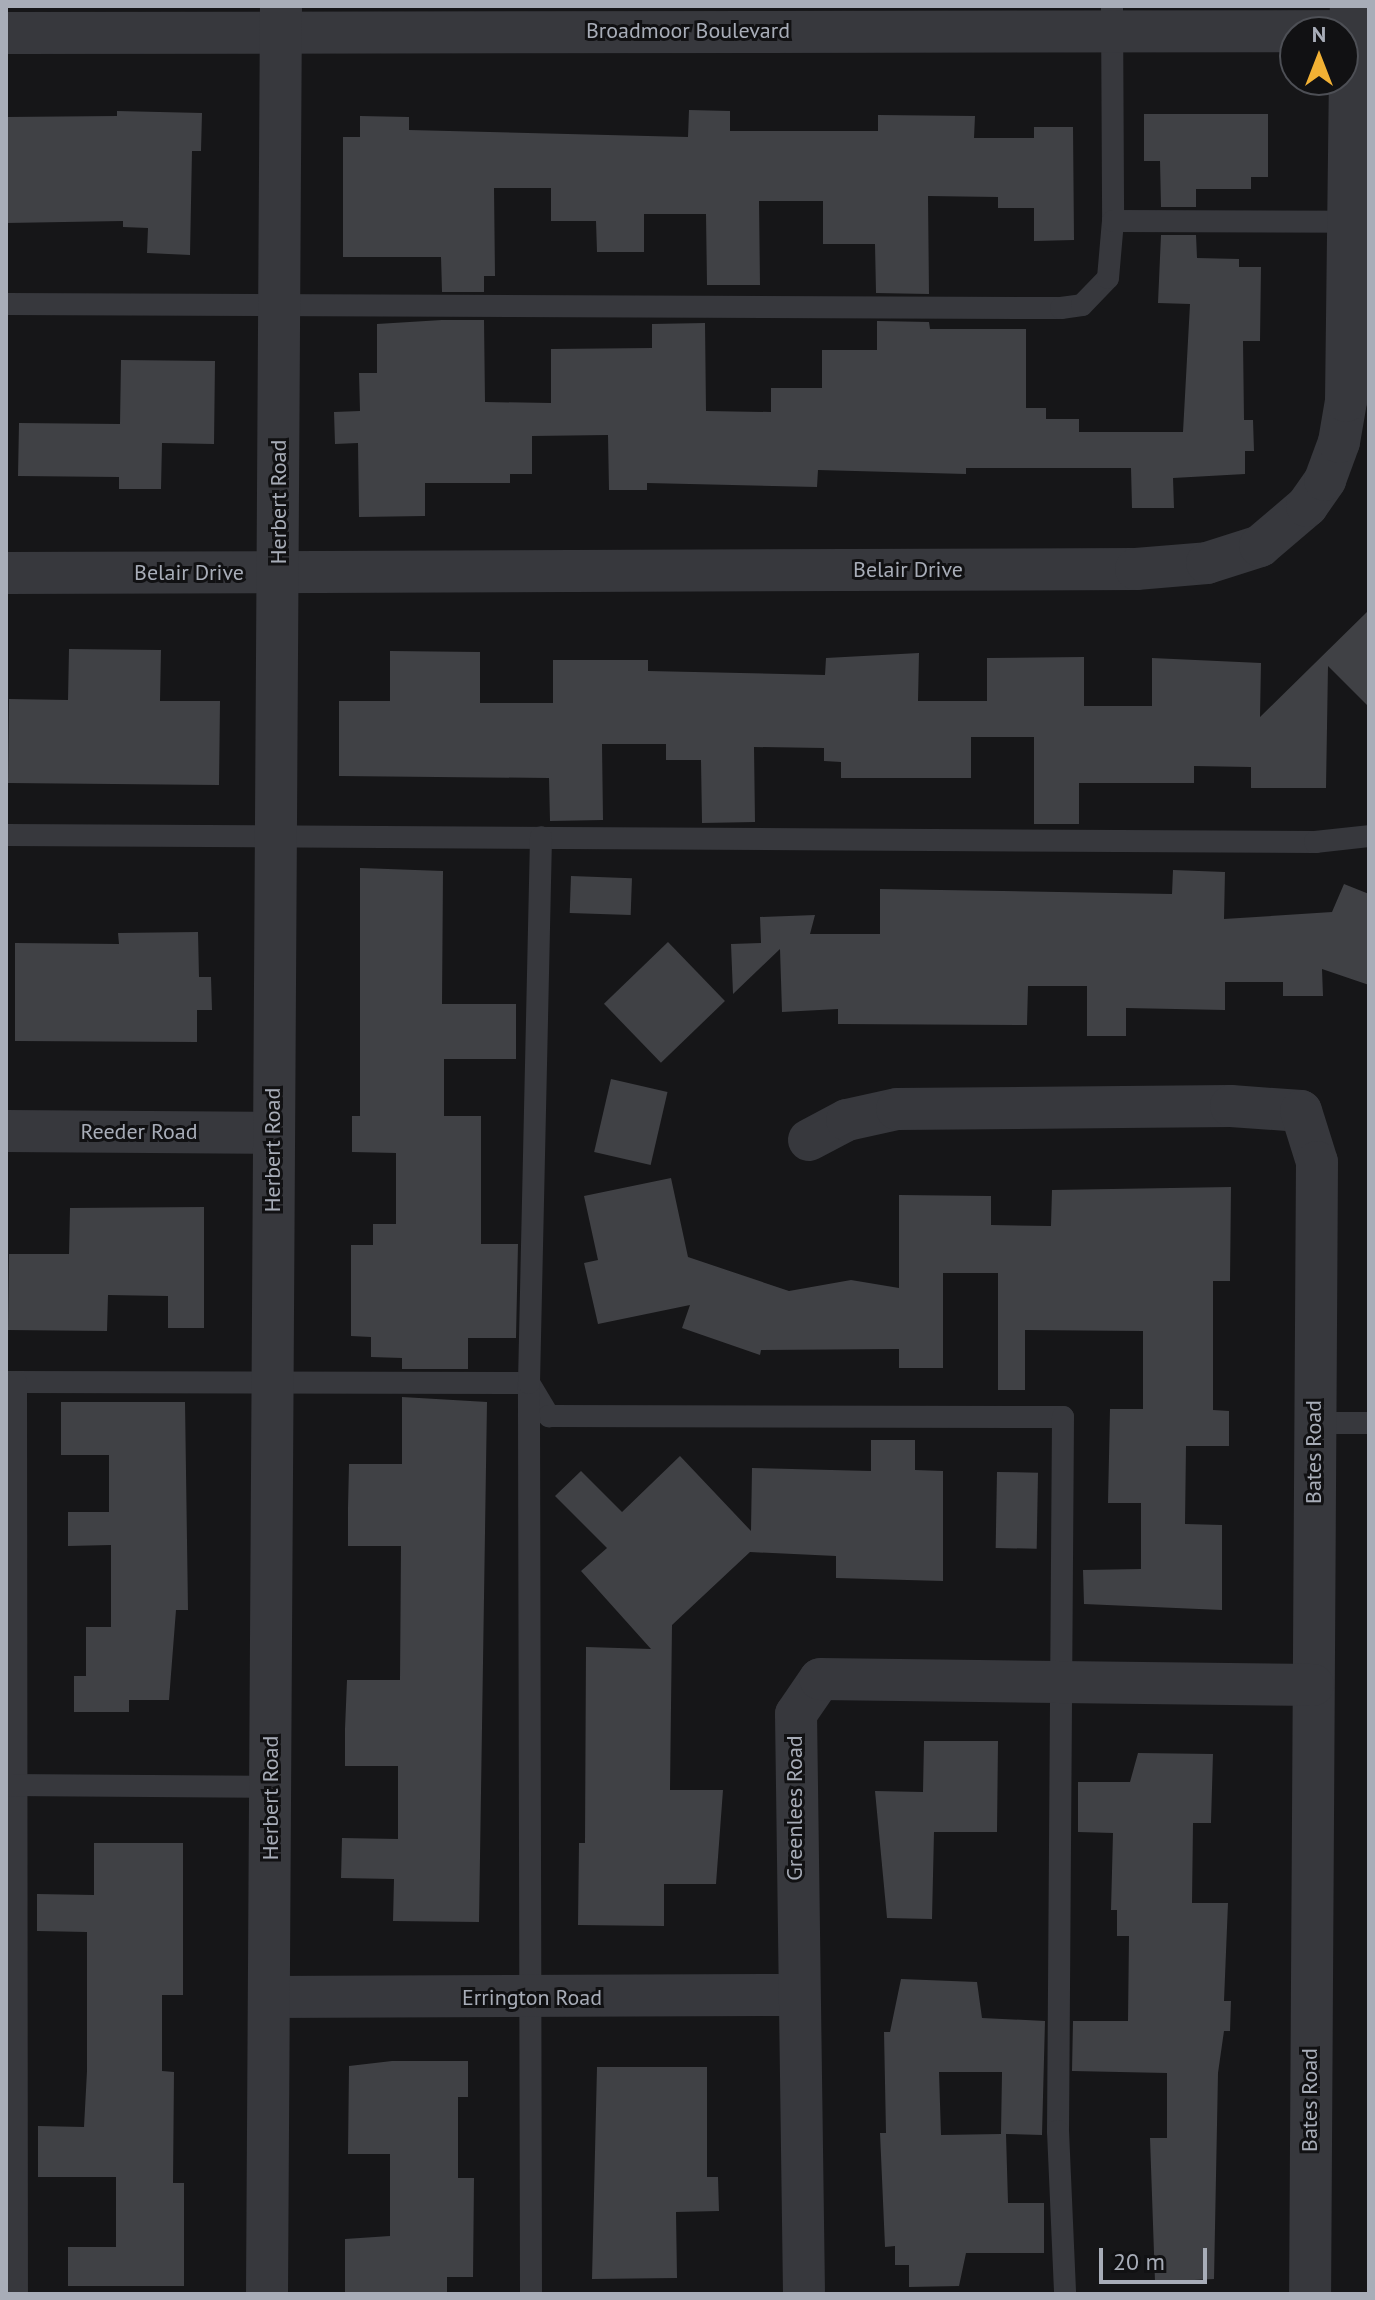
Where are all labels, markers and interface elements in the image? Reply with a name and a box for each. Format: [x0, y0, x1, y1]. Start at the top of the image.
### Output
north arrow [1279, 16, 1359, 96]
street label: Broadmoor Boulevard [586, 18, 790, 44]
text: N [1312, 20, 1326, 48]
street label: Herbert Road [266, 440, 292, 564]
street label: Belair Drive [853, 557, 963, 583]
street label: Belair Drive [134, 560, 244, 586]
street label: Herbert Road [260, 1088, 286, 1212]
street label: Reeder Road [80, 1119, 198, 1145]
street label: Bates Road [1301, 1400, 1327, 1504]
street label: Greenlees Road [782, 1735, 808, 1881]
street label: Herbert Road [258, 1736, 284, 1860]
street label: Errington Road [462, 1985, 602, 2011]
street label: Bates Road [1297, 2048, 1323, 2152]
scale bar [1103, 2232, 1211, 2282]
text: 20 m [1113, 2246, 1165, 2277]

